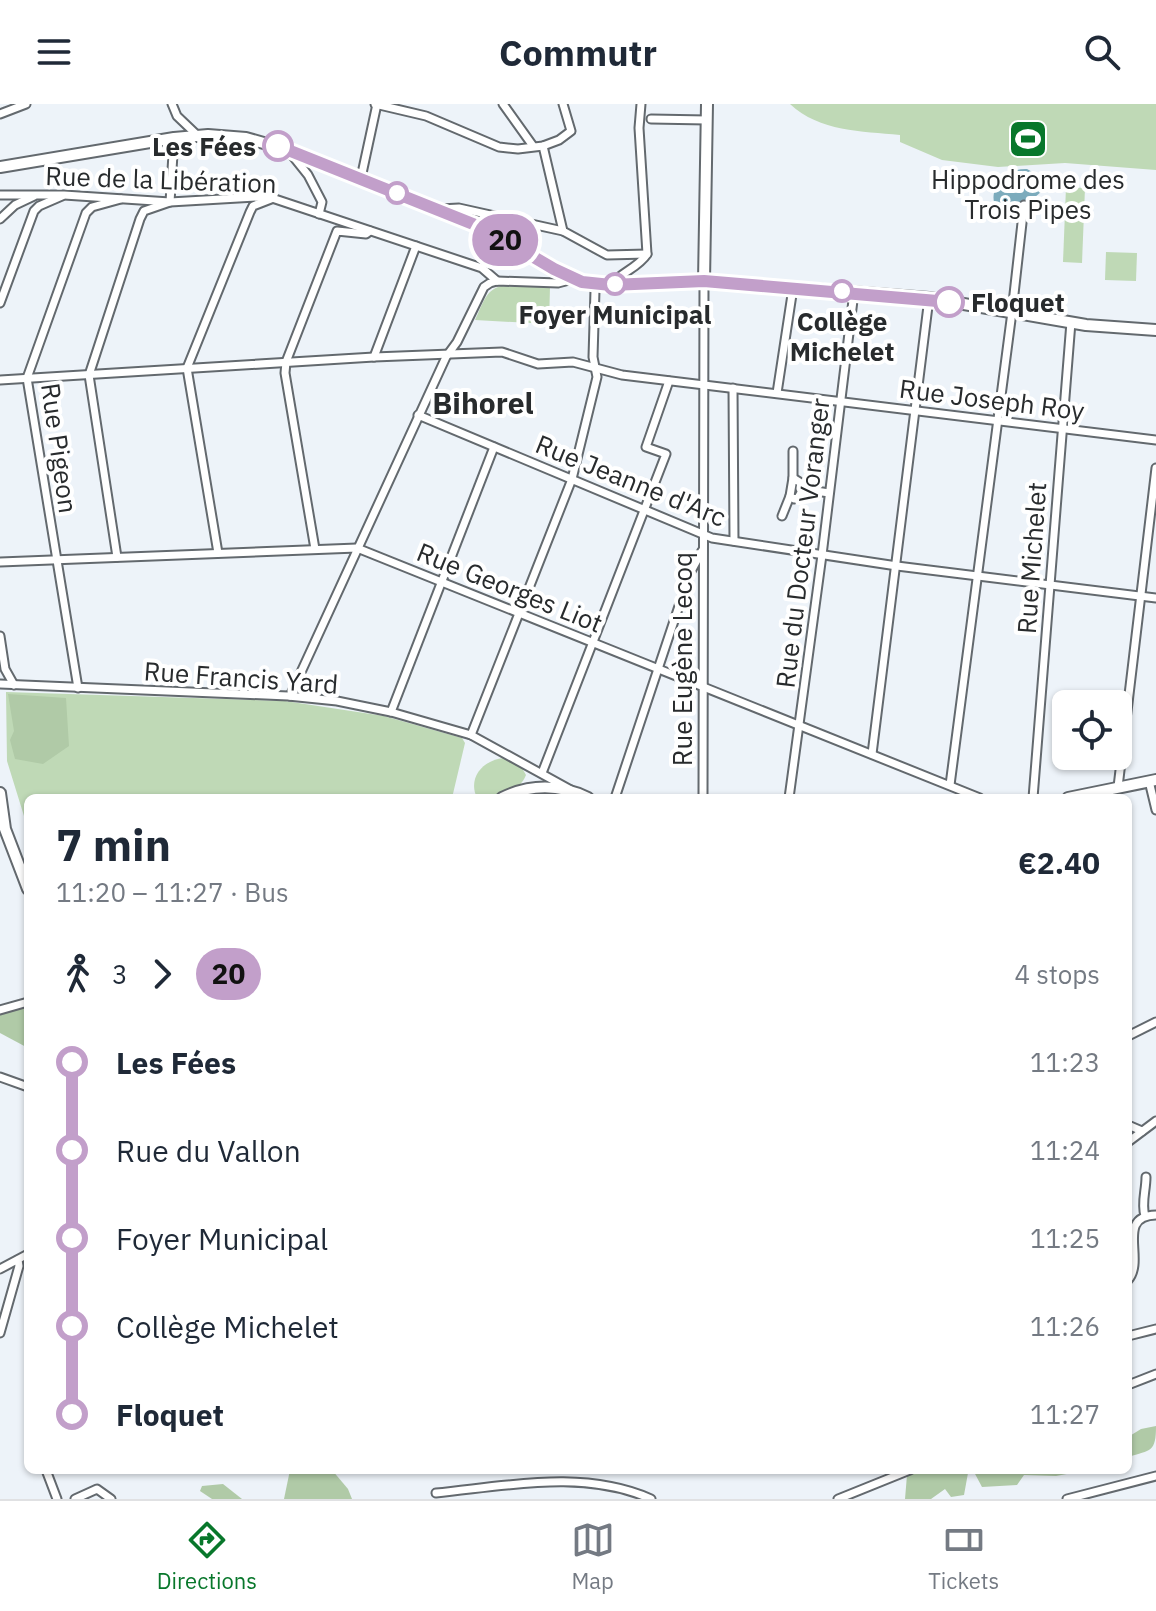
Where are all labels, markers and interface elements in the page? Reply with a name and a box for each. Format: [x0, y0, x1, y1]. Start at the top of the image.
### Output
text: Commutr [499, 29, 657, 76]
icon: menu [32, 30, 76, 74]
icon: search [1080, 30, 1124, 74]
sports icon: Hippodrome des Trois Pipes [1007, 118, 1049, 160]
place label: Les Fées [152, 129, 256, 163]
marker: Les Fées [263, 131, 293, 161]
street label: Rue de la Libération [45, 158, 277, 200]
place label: Hippodrome des Trois Pipes [931, 162, 1125, 226]
unlabelled marker [386, 182, 408, 204]
line badge: 20 [469, 214, 541, 266]
text: 20 [488, 221, 522, 258]
marker: Foyer Municipal [604, 273, 626, 295]
marker: Collège Michelet [831, 280, 853, 302]
place label: Floquet [971, 285, 1065, 319]
marker: Floquet [934, 287, 964, 317]
place label: Foyer Municipal [519, 297, 712, 331]
place label: Collège Michelet [790, 304, 894, 368]
street label: Rue Joseph Roy [898, 371, 1087, 427]
street label: Rue Pigeon [34, 381, 86, 515]
district label: Bihorel [432, 383, 534, 422]
street label: Rue du Docteur Voranger [767, 396, 837, 690]
street label: Rue Jeanne d'Arc [531, 426, 731, 534]
street label: Rue Michelet [1009, 481, 1053, 635]
street label: Rue Georges Liot [412, 534, 608, 640]
street label: Rue Eugène Lecoq [665, 552, 699, 766]
street label: Rue Francis Yard [143, 653, 339, 701]
map controls [1052, 690, 1132, 770]
button: locate [1052, 690, 1132, 770]
text: 7 min [56, 816, 171, 873]
text: €2.40 [1018, 843, 1100, 882]
text: 11:20 – 11:27 · Bus [56, 875, 289, 909]
icon: walk [56, 952, 100, 996]
icon: forward [140, 952, 184, 996]
text: 20 [212, 955, 245, 992]
text: 3 [112, 957, 128, 991]
text: 4 stops [1014, 957, 1100, 991]
text: Les Fées [116, 1043, 236, 1082]
text: 11:23 [1030, 1045, 1100, 1079]
text: Rue du Vallon [116, 1131, 301, 1170]
text: 11:24 [1030, 1133, 1100, 1167]
text: Foyer Municipal [116, 1219, 328, 1258]
text: 11:25 [1030, 1221, 1100, 1255]
text: Collège Michelet [116, 1307, 339, 1346]
text: 11:26 [1030, 1309, 1100, 1343]
text: Floquet [116, 1395, 224, 1434]
text: 11:27 [1030, 1397, 1100, 1431]
tab: Directions [157, 1518, 257, 1595]
tab: Map [571, 1518, 615, 1595]
tab: Tickets [928, 1518, 999, 1595]

